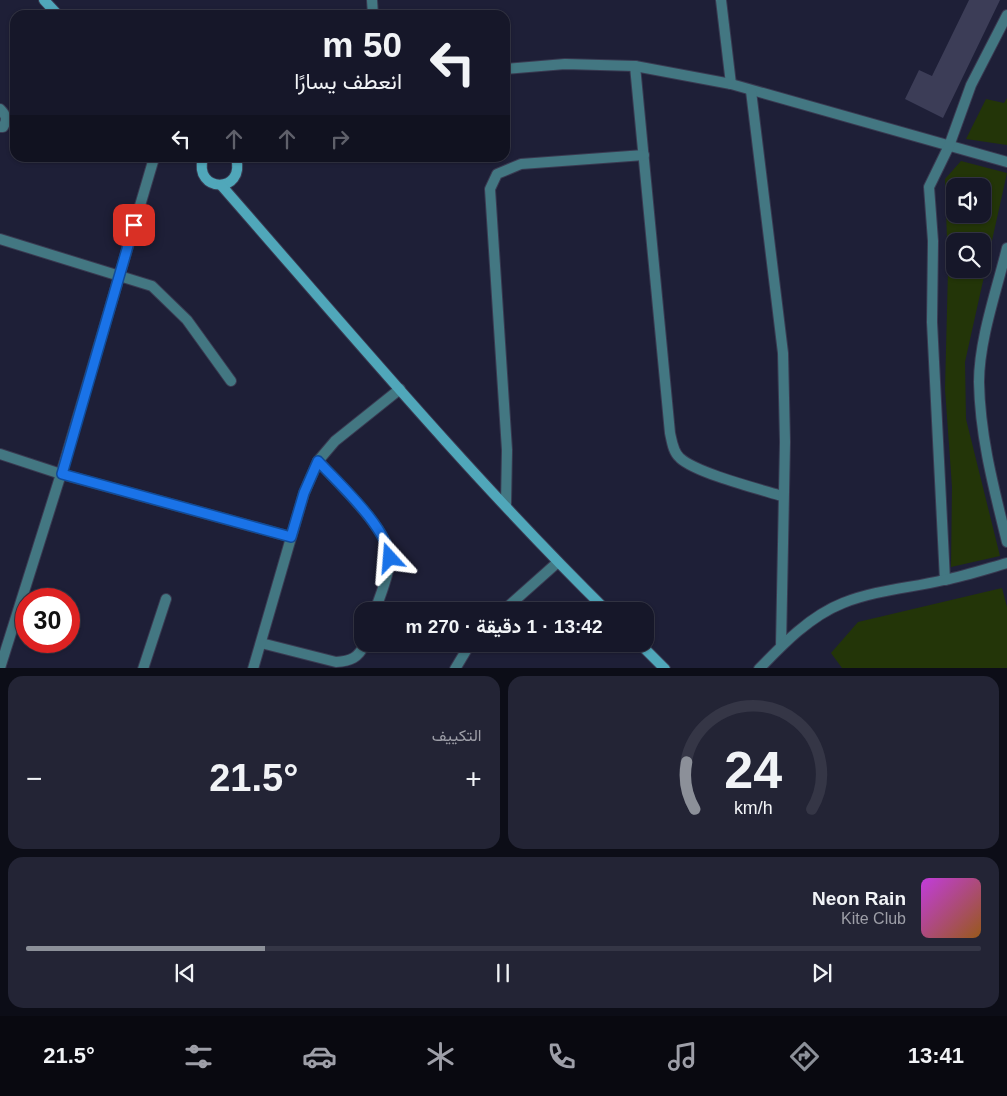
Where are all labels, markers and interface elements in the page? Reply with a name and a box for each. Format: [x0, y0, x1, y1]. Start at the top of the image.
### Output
text: 50 m [322, 25, 402, 64]
icon: left [420, 30, 485, 95]
text: انعطف يسارًا [294, 69, 402, 94]
icon: left [167, 125, 195, 153]
icon: ahead [220, 125, 248, 153]
icon: ahead [273, 125, 301, 153]
icon: right [326, 125, 354, 153]
map controls [946, 178, 991, 278]
button: sound [946, 178, 991, 223]
pin [113, 204, 155, 246]
icon: arrive [120, 211, 148, 239]
button: search [946, 233, 991, 278]
position arrow [363, 531, 415, 583]
speed limit sign: 30 [15, 588, 80, 653]
text: 13:42 · 1 دقيقة · 270 m [406, 616, 602, 637]
text: التكييف [432, 727, 482, 744]
text: 24 [724, 741, 782, 799]
text: 21.5° [209, 757, 298, 799]
text: − [26, 763, 42, 794]
text: + [465, 763, 482, 794]
text: km/h [734, 798, 773, 818]
text: Neon Rain [812, 888, 906, 909]
text: Kite Club [841, 910, 906, 927]
icon: previous [171, 959, 199, 987]
icon: pause [489, 959, 517, 987]
icon: next [808, 959, 836, 987]
icon: filters [181, 1039, 216, 1074]
icon: car [302, 1039, 337, 1074]
icon: climate [423, 1039, 458, 1074]
icon: phone [544, 1039, 579, 1074]
icon: music [665, 1039, 700, 1074]
icon: directions [787, 1039, 822, 1074]
text: 21.5° [43, 1043, 95, 1068]
text: 13:41 [908, 1043, 964, 1068]

